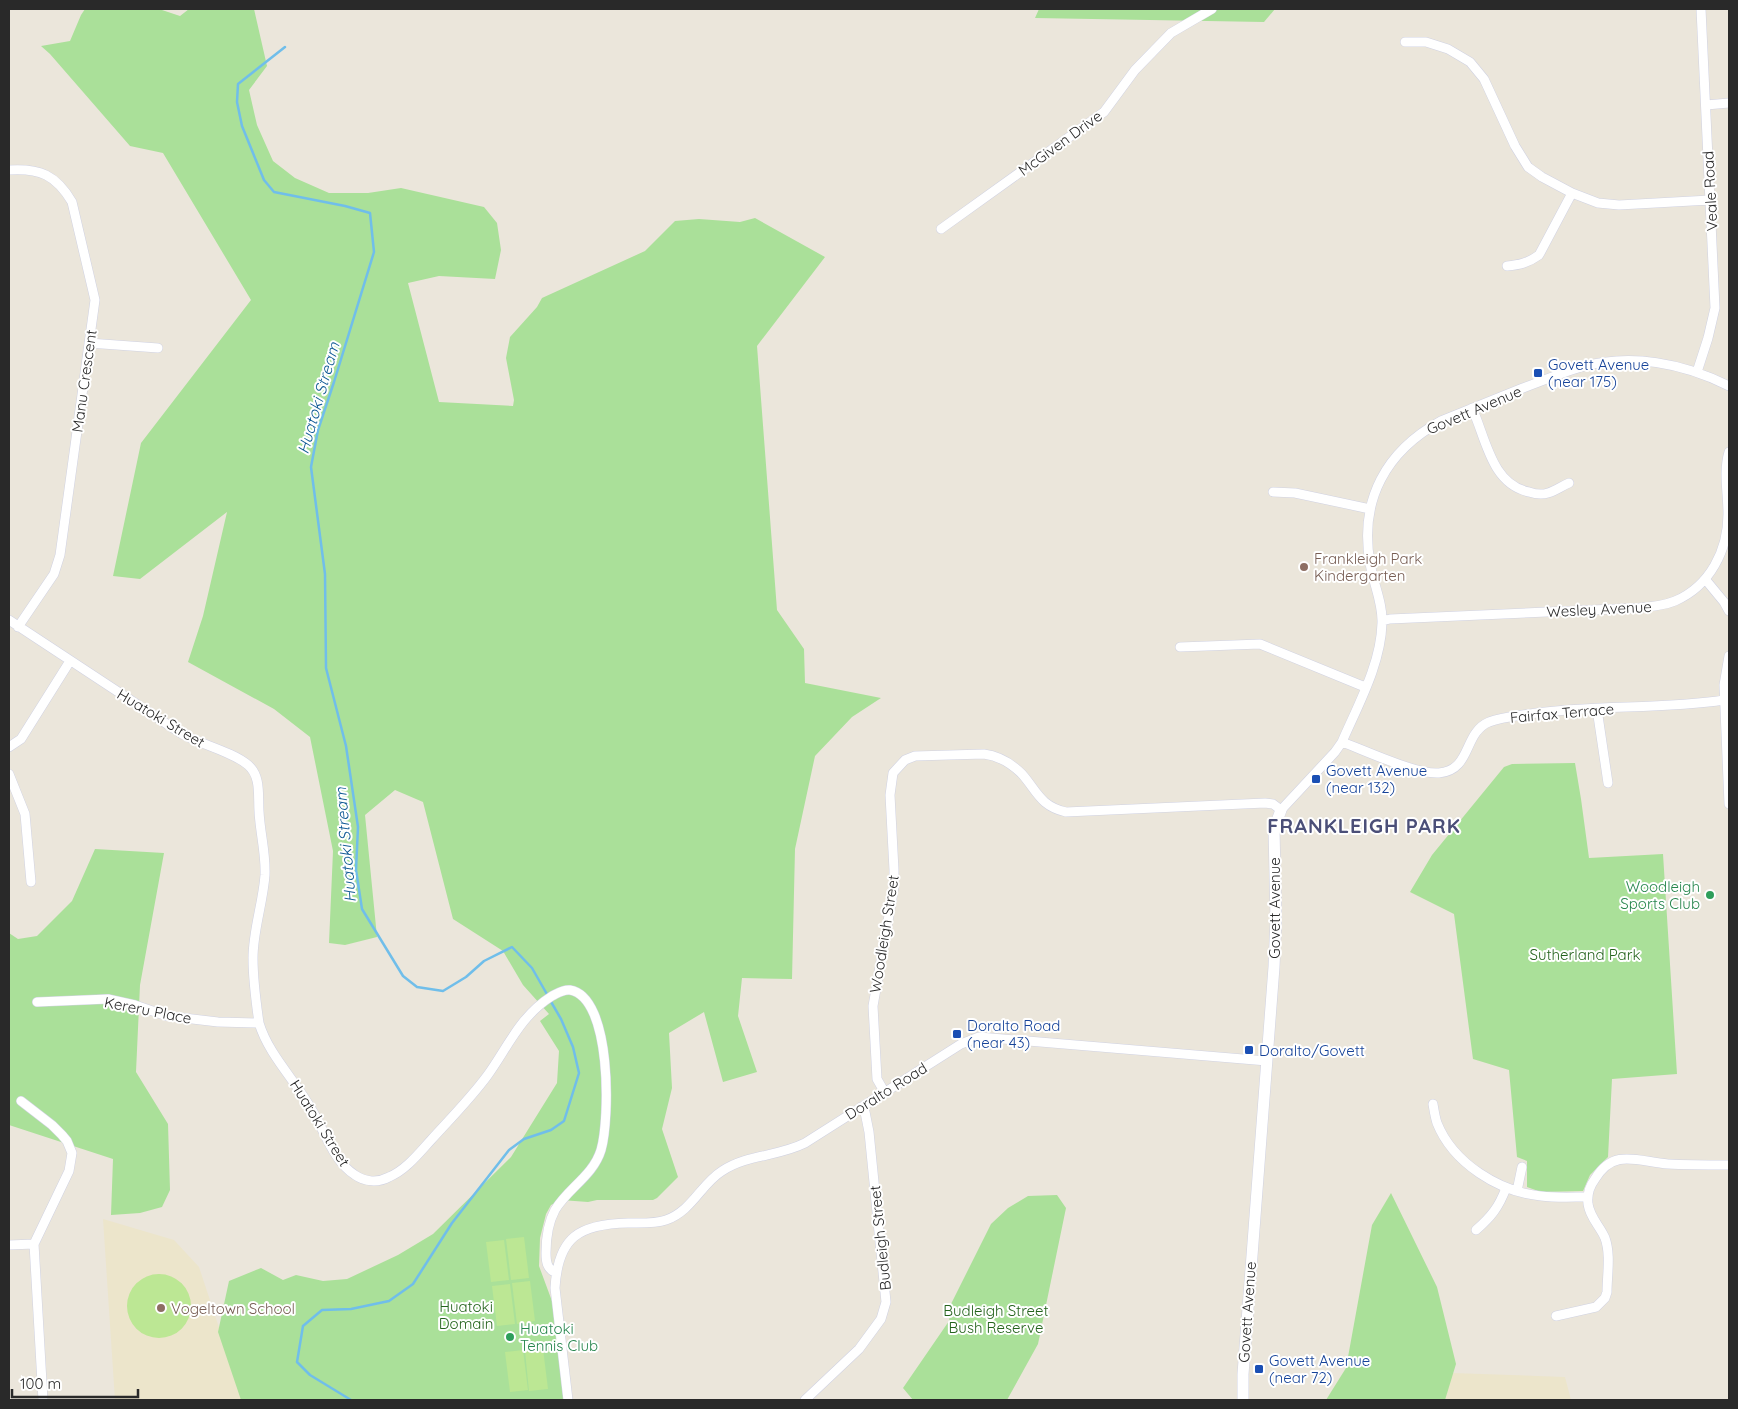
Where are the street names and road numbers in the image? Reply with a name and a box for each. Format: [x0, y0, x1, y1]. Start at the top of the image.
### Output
street label: McGiven Drive [1014, 106, 1106, 180]
street label: Veale Road [1698, 150, 1722, 232]
street label: Manu Crescent [67, 328, 101, 434]
street label: Govett Avenue [1424, 381, 1524, 439]
street label: Wesley Avenue [1546, 597, 1652, 621]
street label: Huatoki Street [114, 684, 208, 752]
street label: Fairfax Terrace [1509, 699, 1615, 727]
street label: Govett Avenue [1265, 857, 1284, 959]
street label: Woodleigh Street [865, 874, 903, 994]
street label: Kereru Place [103, 992, 193, 1028]
street label: Doralto Road [841, 1058, 931, 1124]
street label: Huatoki Street [286, 1076, 354, 1170]
street label: Budleigh Street [865, 1185, 895, 1291]
street label: Govett Avenue [1234, 1261, 1260, 1363]

